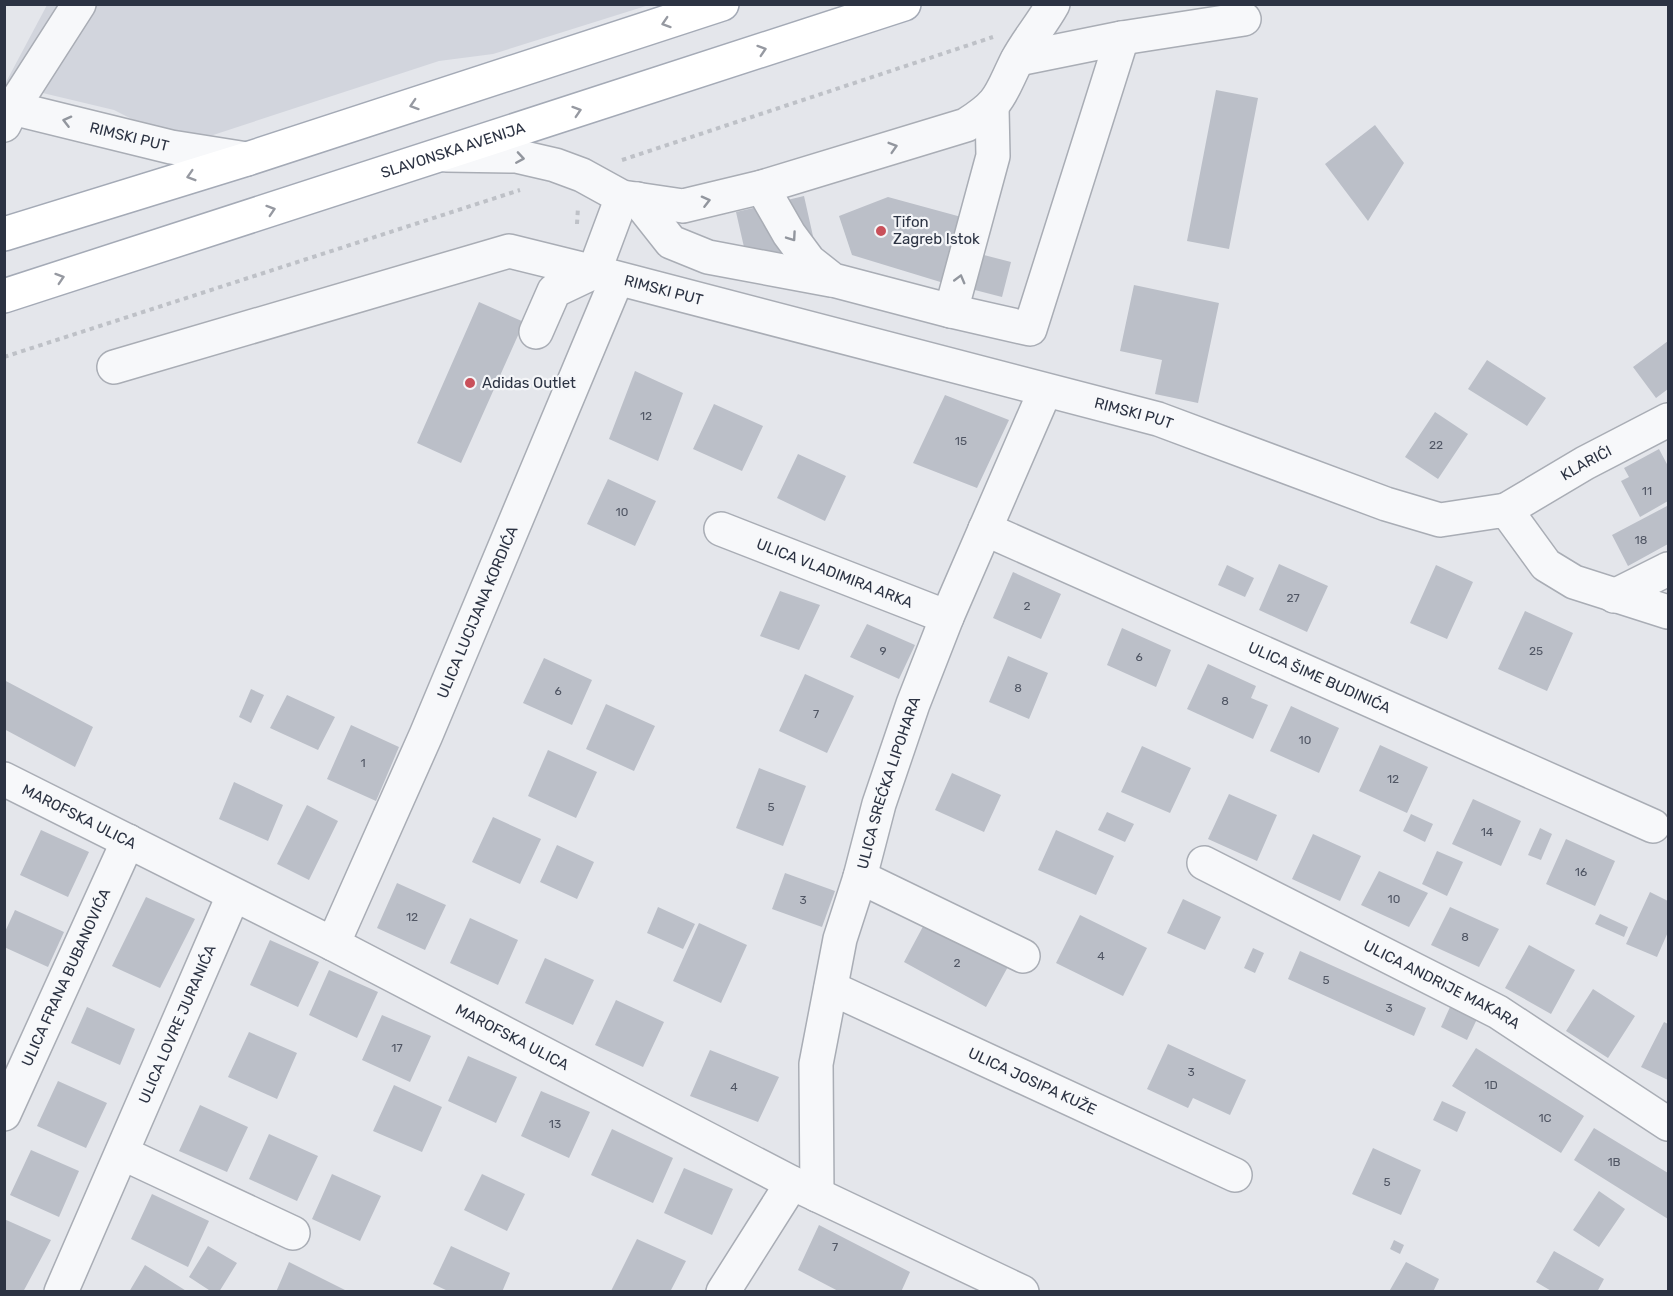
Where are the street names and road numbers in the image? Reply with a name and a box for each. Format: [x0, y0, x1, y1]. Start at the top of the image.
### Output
street label: RIMSKI PUT [88, 118, 171, 155]
street label: SLAVONSKA AVENIJA [379, 119, 527, 182]
street label: RIMSKI PUT [622, 271, 705, 309]
street label: RIMSKI PUT [1093, 394, 1176, 433]
street label: KLARIĆI [1557, 442, 1615, 484]
street label: ULICA LUCIJANA KORDIĆA [433, 523, 522, 701]
street label: ULICA VLADIMIRA ARKA [754, 535, 916, 612]
street label: ULICA ŠIME BUDINIĆA [1245, 638, 1393, 717]
street label: ULICA SREĆKA LIPOHARA [853, 694, 924, 871]
street label: MAROFSKA ULICA [19, 781, 139, 853]
street label: ULICA FRANA BUBANOVIĆA [18, 886, 114, 1069]
street label: ULICA ANDRIJE MAKARA [1361, 936, 1523, 1033]
street label: ULICA LOVRE JURANIĆA [135, 942, 220, 1106]
street label: MAROFSKA ULICA [452, 1000, 572, 1074]
street label: ULICA JOSIPA KUŽE [965, 1044, 1100, 1119]

